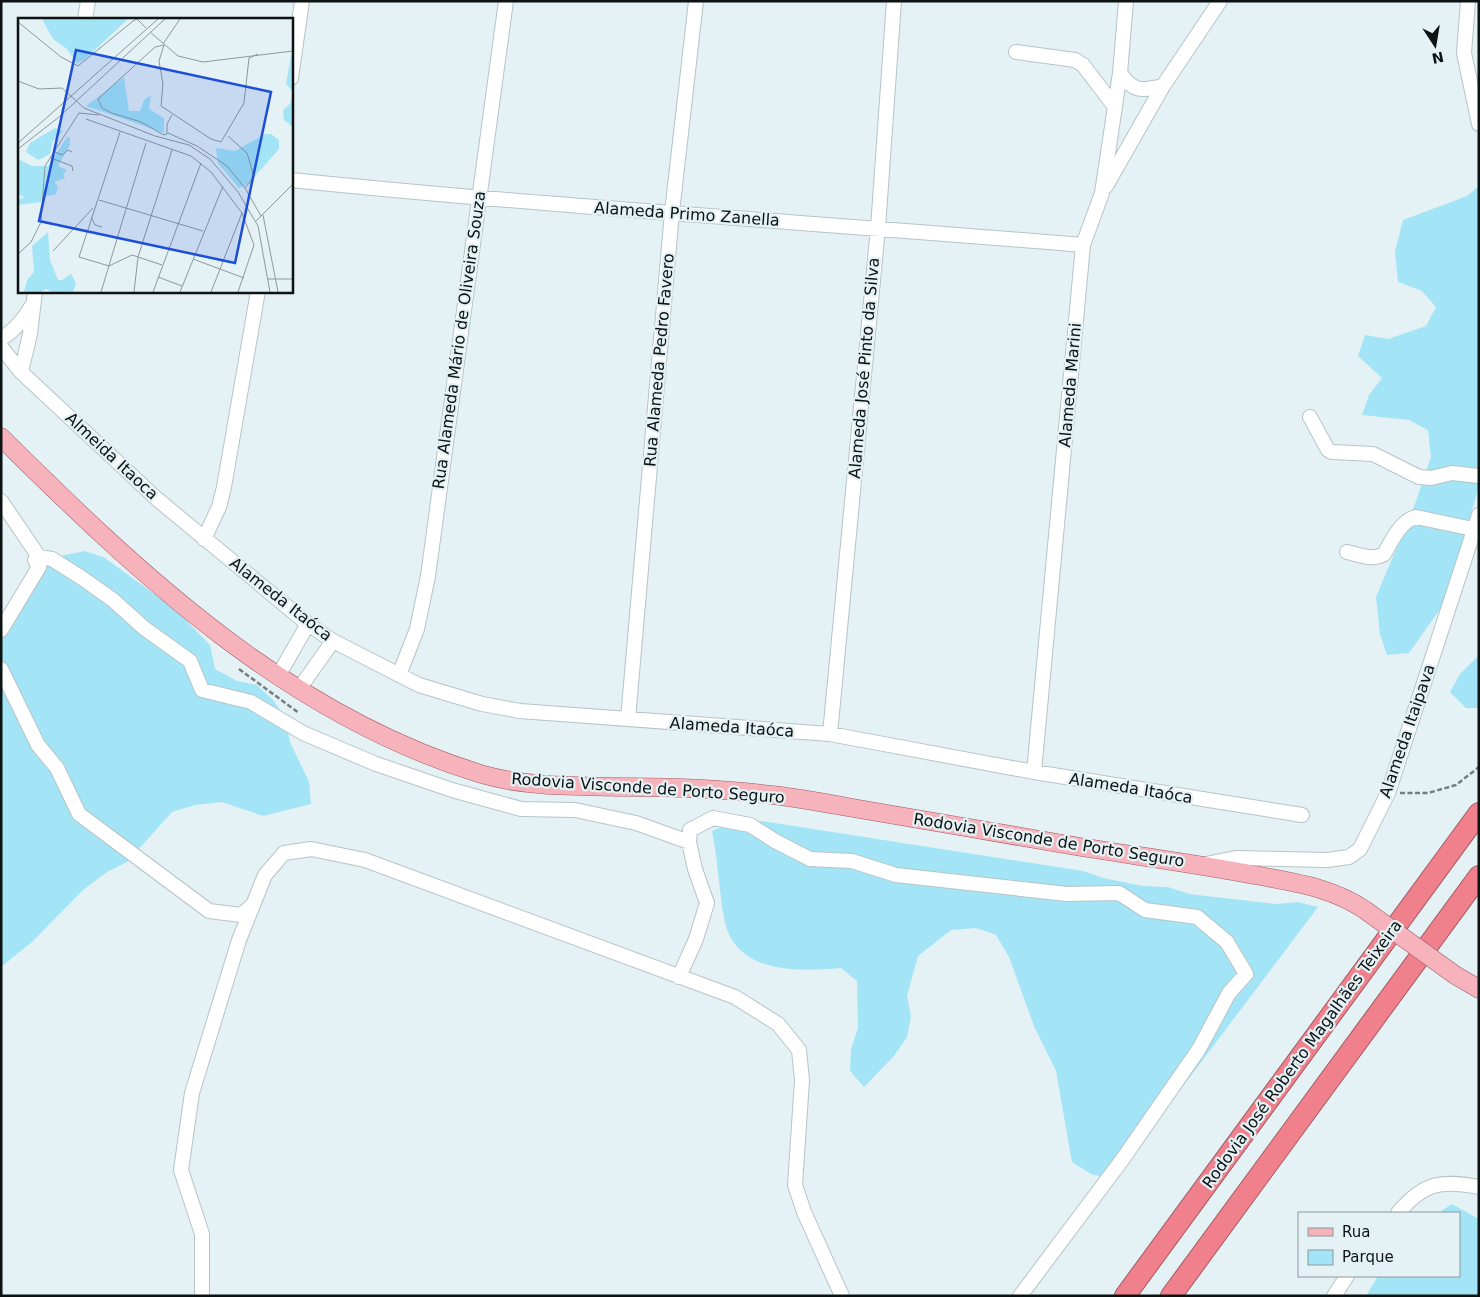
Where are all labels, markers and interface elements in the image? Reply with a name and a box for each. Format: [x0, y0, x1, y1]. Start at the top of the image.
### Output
inset map [18, 18, 292, 292]
north arrow [1410, 20, 1460, 70]
text: N [1430, 49, 1445, 67]
street label: Rua Alameda Mário de Oliveira Souza [429, 190, 489, 490]
street label: Alameda Primo Zanella [594, 198, 780, 230]
street label: Rua Alameda Pedro Favero [640, 253, 678, 467]
street label: Alameda José Pinto da Silva [845, 257, 883, 479]
street label: Alameda Marini [1055, 322, 1085, 448]
street label: Almeida Itaoca [62, 408, 162, 504]
street label: Alameda Itaóca [226, 553, 336, 645]
street label: Alameda Itaipava [1375, 662, 1439, 800]
street label: Alameda Itaóca [669, 713, 795, 741]
street label: Rodovia Visconde de Porto Seguro [511, 769, 785, 807]
street label: Alameda Itaóca [1068, 769, 1194, 807]
street label: Rodovia Visconde de Porto Seguro [912, 809, 1186, 871]
street label: Rodovia José Roberto Magalhães Teixeira [1198, 916, 1406, 1192]
legend [1298, 1212, 1460, 1277]
text: Rua [1342, 1223, 1370, 1241]
text: Parque [1342, 1248, 1394, 1266]

